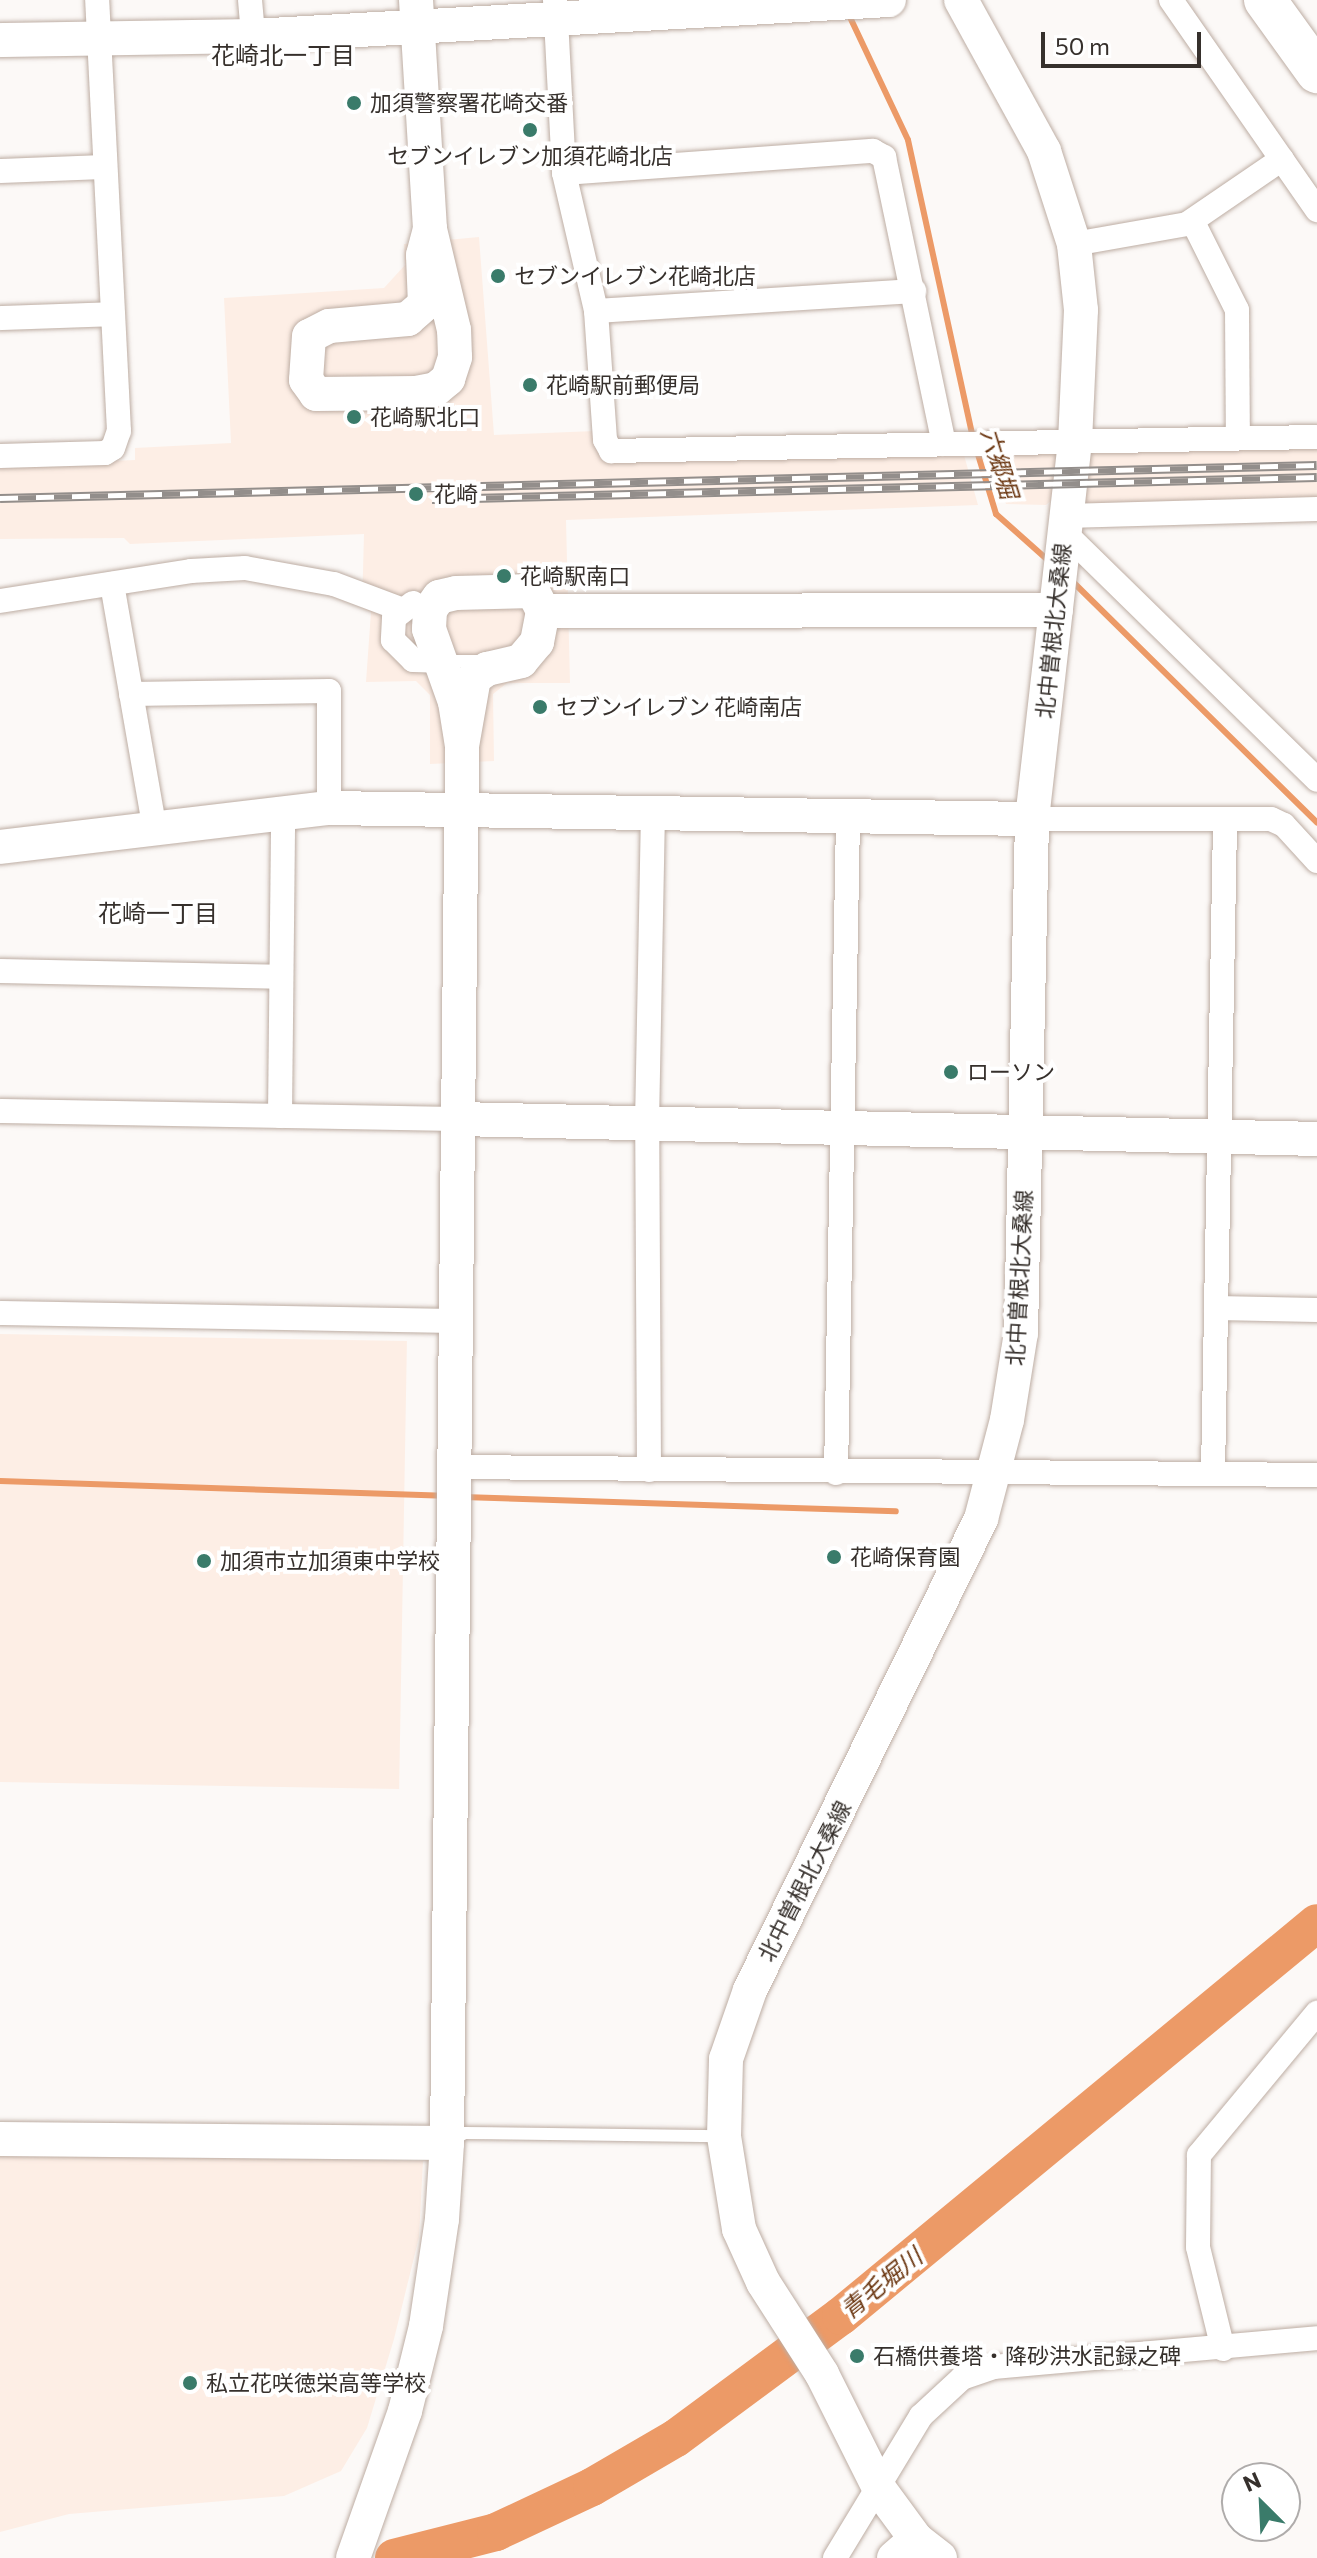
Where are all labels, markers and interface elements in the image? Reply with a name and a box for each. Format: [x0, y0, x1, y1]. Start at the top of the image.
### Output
scale bar [1045, 16, 1205, 66]
text: 50 m [1055, 31, 1110, 60]
district label: 花崎北一丁目 [211, 41, 355, 69]
place label: 加須警察署花崎交番 [370, 90, 568, 116]
marker: 加須警察署花崎交番 [345, 94, 363, 112]
marker: セブンイレブン加須花崎北店 [521, 121, 539, 139]
place label: セブンイレブン加須花崎北店 [387, 143, 673, 169]
place label: セブンイレブン花崎北店 [514, 263, 756, 289]
marker: セブンイレブン花崎北店 [489, 267, 507, 285]
place label: 花崎駅前郵便局 [546, 372, 700, 398]
marker: 花崎駅前郵便局 [521, 376, 539, 394]
place label: 花崎駅北口 [370, 404, 480, 430]
marker: 花崎駅北口 [345, 408, 363, 426]
water label: 六郷堀 [976, 424, 1024, 502]
place label: 花崎 [434, 481, 478, 507]
marker: 花崎 [405, 483, 427, 505]
street label: 北中曽根北大桑線 [1031, 542, 1075, 720]
place label: 花崎駅南口 [520, 563, 630, 589]
marker: 花崎駅南口 [495, 567, 513, 585]
place label: セブンイレブン 花崎南店 [556, 694, 802, 720]
marker: セブンイレブン 花崎南店 [531, 698, 549, 716]
district label: 花崎一丁目 [98, 899, 218, 927]
place label: ローソン [967, 1059, 1055, 1085]
marker: ローソン [942, 1063, 960, 1081]
street label: 北中曽根北大桑線 [1001, 1189, 1037, 1367]
place label: 花崎保育園 [850, 1544, 960, 1570]
place label: 加須市立加須東中学校 [220, 1548, 440, 1574]
marker: 花崎保育園 [825, 1548, 843, 1566]
marker: 加須市立加須東中学校 [195, 1552, 213, 1570]
street label: 北中曽根北大桑線 [752, 1797, 856, 1965]
water label: 青毛堀川 [835, 2242, 927, 2324]
place label: 石橋供養塔・降砂洪水記録之碑 [873, 2343, 1181, 2369]
marker: 石橋供養塔・降砂洪水記録之碑 [848, 2347, 866, 2365]
place label: 私立花咲徳栄高等学校 [206, 2370, 426, 2396]
marker: 私立花咲徳栄高等学校 [181, 2374, 199, 2392]
north arrow [1221, 2462, 1301, 2542]
text: N [1239, 2466, 1265, 2497]

